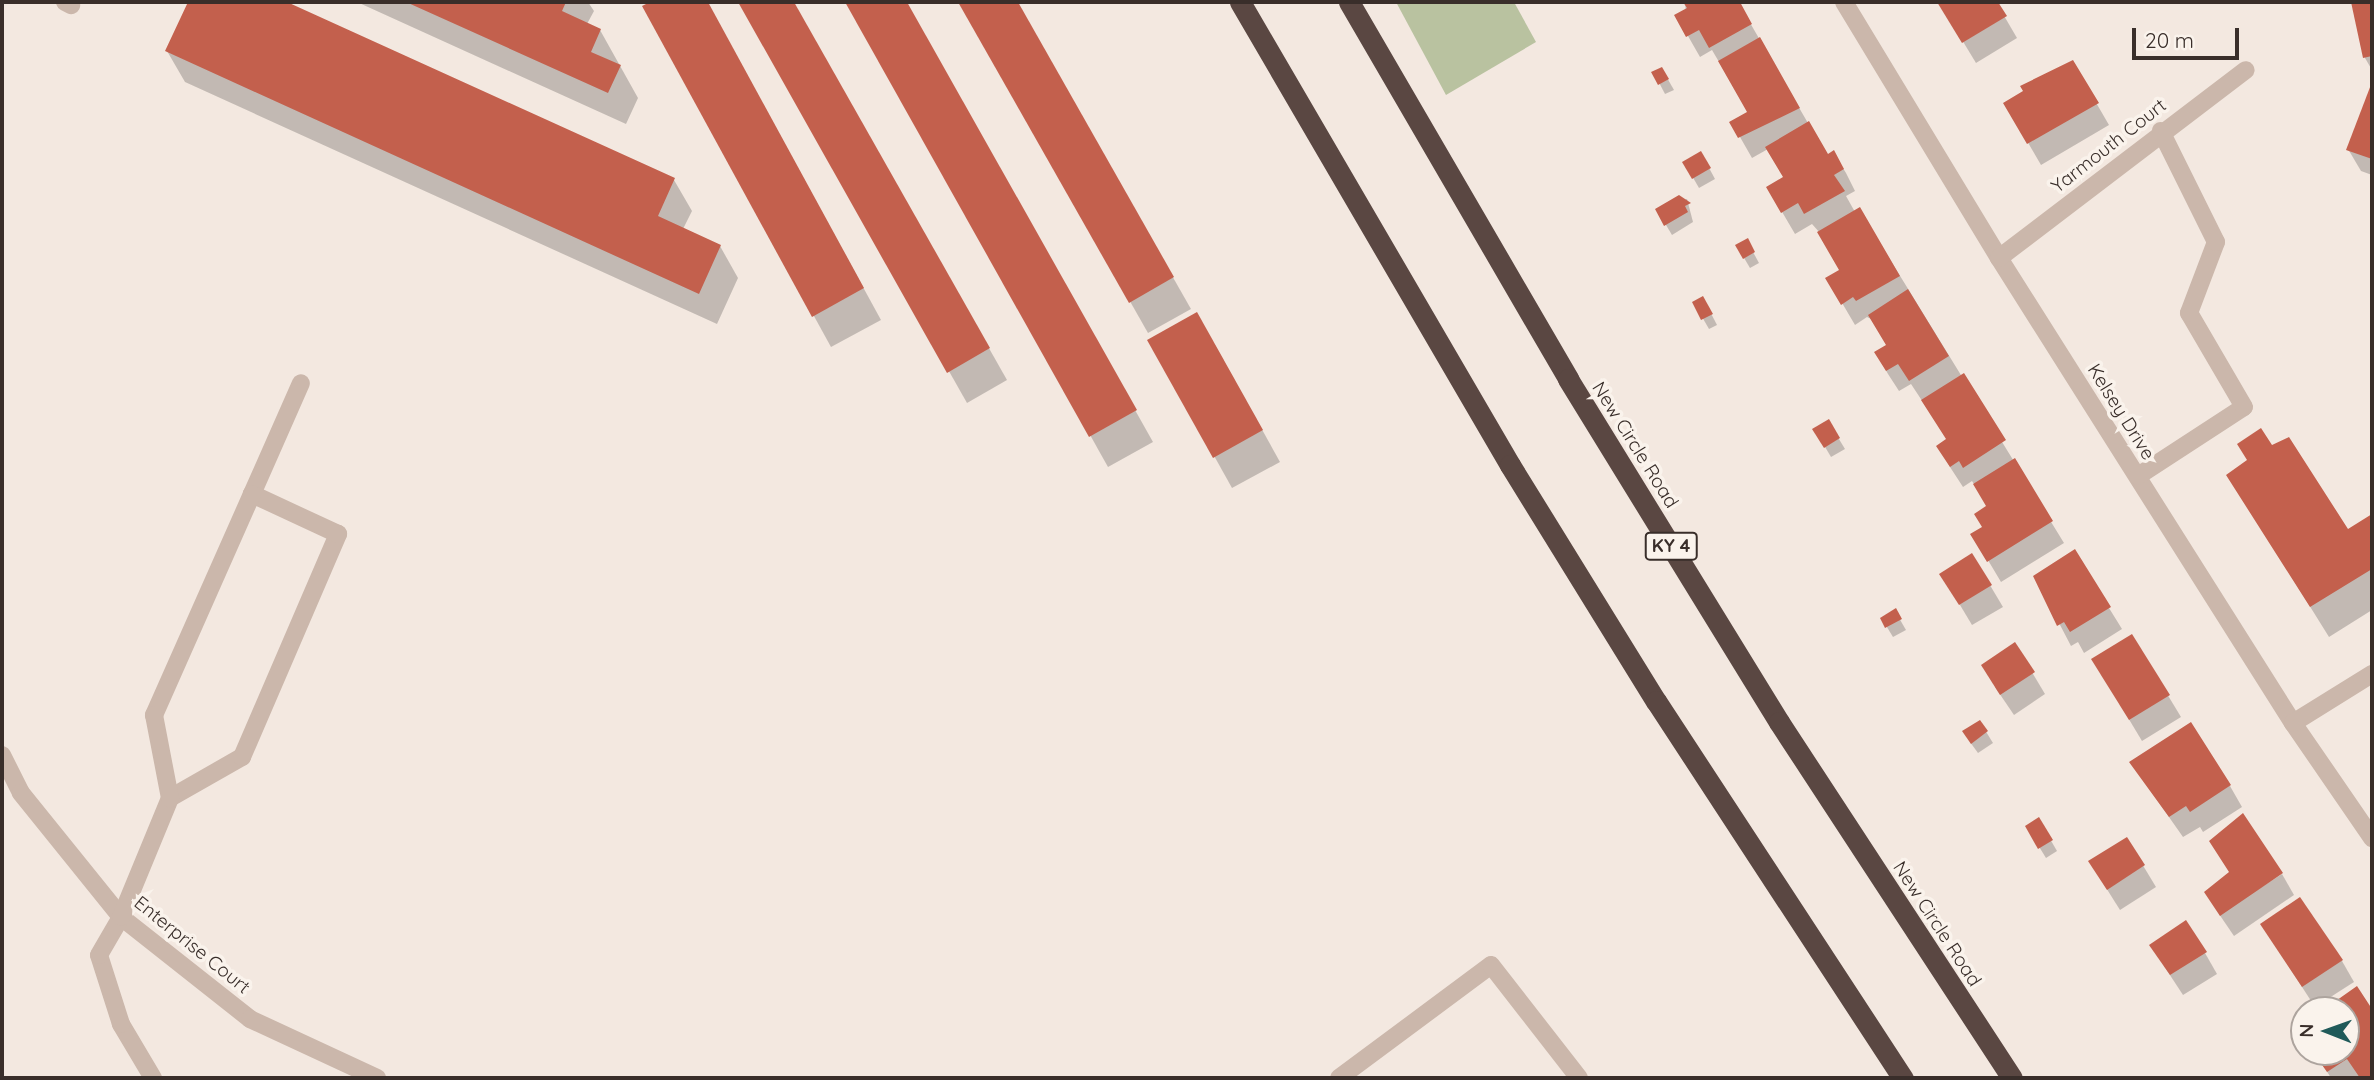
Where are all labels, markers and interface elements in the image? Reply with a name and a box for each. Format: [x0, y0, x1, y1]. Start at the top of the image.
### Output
scale bar [2136, 14, 2243, 58]
text: 20 m [2145, 27, 2194, 53]
street label: Yarmouth Court [2047, 94, 2171, 198]
street label: Kelsey Drive [2083, 360, 2159, 464]
street label: New Circle Road [1587, 378, 1683, 512]
road number: KY 4 [1643, 532, 1699, 560]
street label: New Circle Road [1888, 857, 1986, 991]
street label: Enterprise Court [130, 891, 254, 999]
north arrow [2290, 996, 2360, 1066]
text: N [2294, 1023, 2318, 1038]

